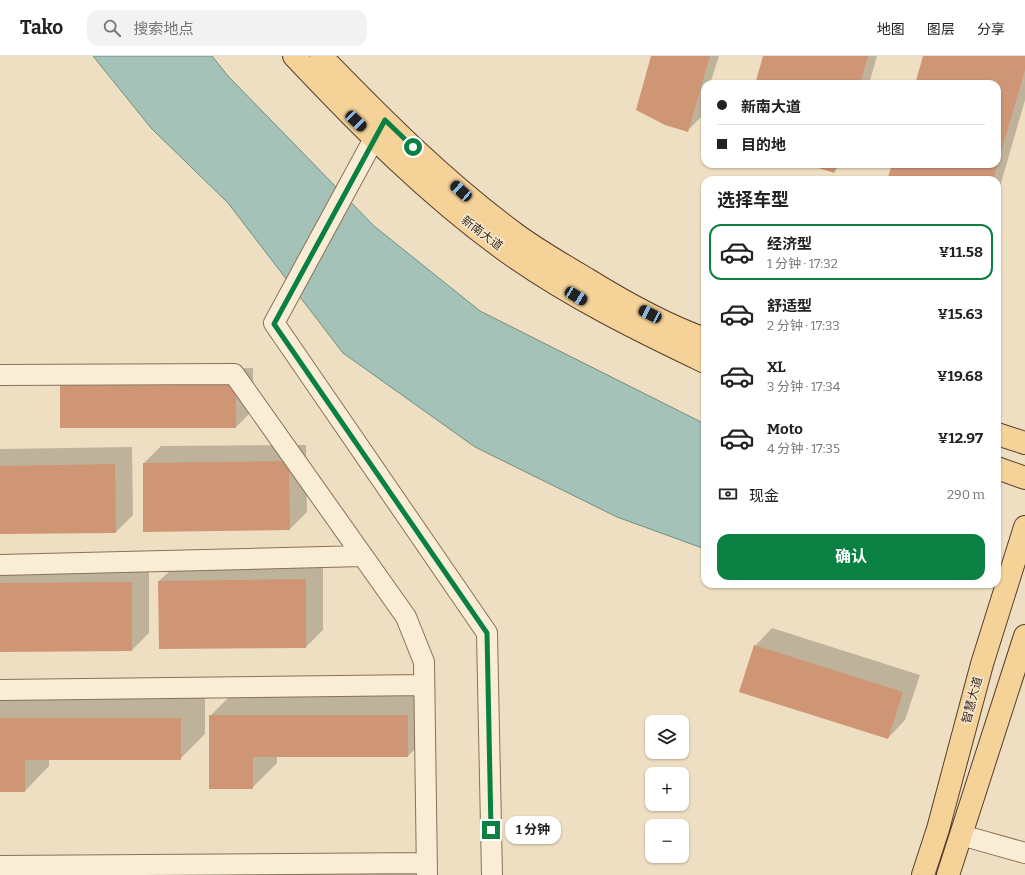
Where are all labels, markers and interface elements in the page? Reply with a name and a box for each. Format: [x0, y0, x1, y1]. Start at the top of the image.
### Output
search box [87, 10, 367, 46]
text: Tako [20, 16, 63, 39]
icon: search [101, 17, 123, 39]
text: 搜索地点 [133, 20, 193, 38]
text: 地图 [877, 21, 905, 38]
text: 图层 [927, 21, 955, 38]
text: 分享 [977, 21, 1005, 38]
text: 新南大道 [741, 98, 801, 116]
car [343, 108, 369, 134]
text: 目的地 [741, 136, 786, 154]
route start [404, 138, 422, 156]
car [448, 179, 474, 203]
text: 选择车型 [717, 189, 789, 211]
street label: 新南大道 [459, 213, 505, 253]
icon: car [719, 234, 755, 270]
text: 经济型 [767, 235, 812, 253]
text: ¥11.58 [939, 243, 983, 261]
text: 1 分钟 · 17:32 [767, 256, 838, 271]
car [563, 285, 589, 307]
icon: car [719, 296, 755, 332]
text: 舒适型 [767, 297, 812, 315]
car [637, 303, 663, 325]
text: ¥15.63 [938, 305, 983, 323]
text: 2 分钟 · 17:33 [767, 318, 840, 333]
icon: car [719, 358, 755, 394]
text: XL [767, 358, 786, 376]
text: ¥19.68 [937, 367, 983, 385]
text: 3 分钟 · 17:34 [767, 379, 840, 394]
icon: car [719, 420, 755, 456]
text: Moto [767, 420, 803, 438]
text: ¥12.97 [938, 429, 983, 447]
text: 4 分钟 · 17:35 [767, 441, 840, 456]
icon: cash [717, 483, 739, 505]
text: 现金 [749, 487, 779, 505]
text: 290 m [947, 487, 985, 502]
button: 确认 [717, 534, 985, 580]
street label: 智慧大道 [959, 675, 985, 725]
map controls [645, 715, 689, 863]
button: layers [645, 715, 689, 759]
button: + [645, 767, 689, 811]
callout: 1 分钟 [505, 816, 561, 844]
button: − [645, 819, 689, 863]
route end [482, 821, 500, 839]
text: 1 分钟 [516, 822, 550, 837]

